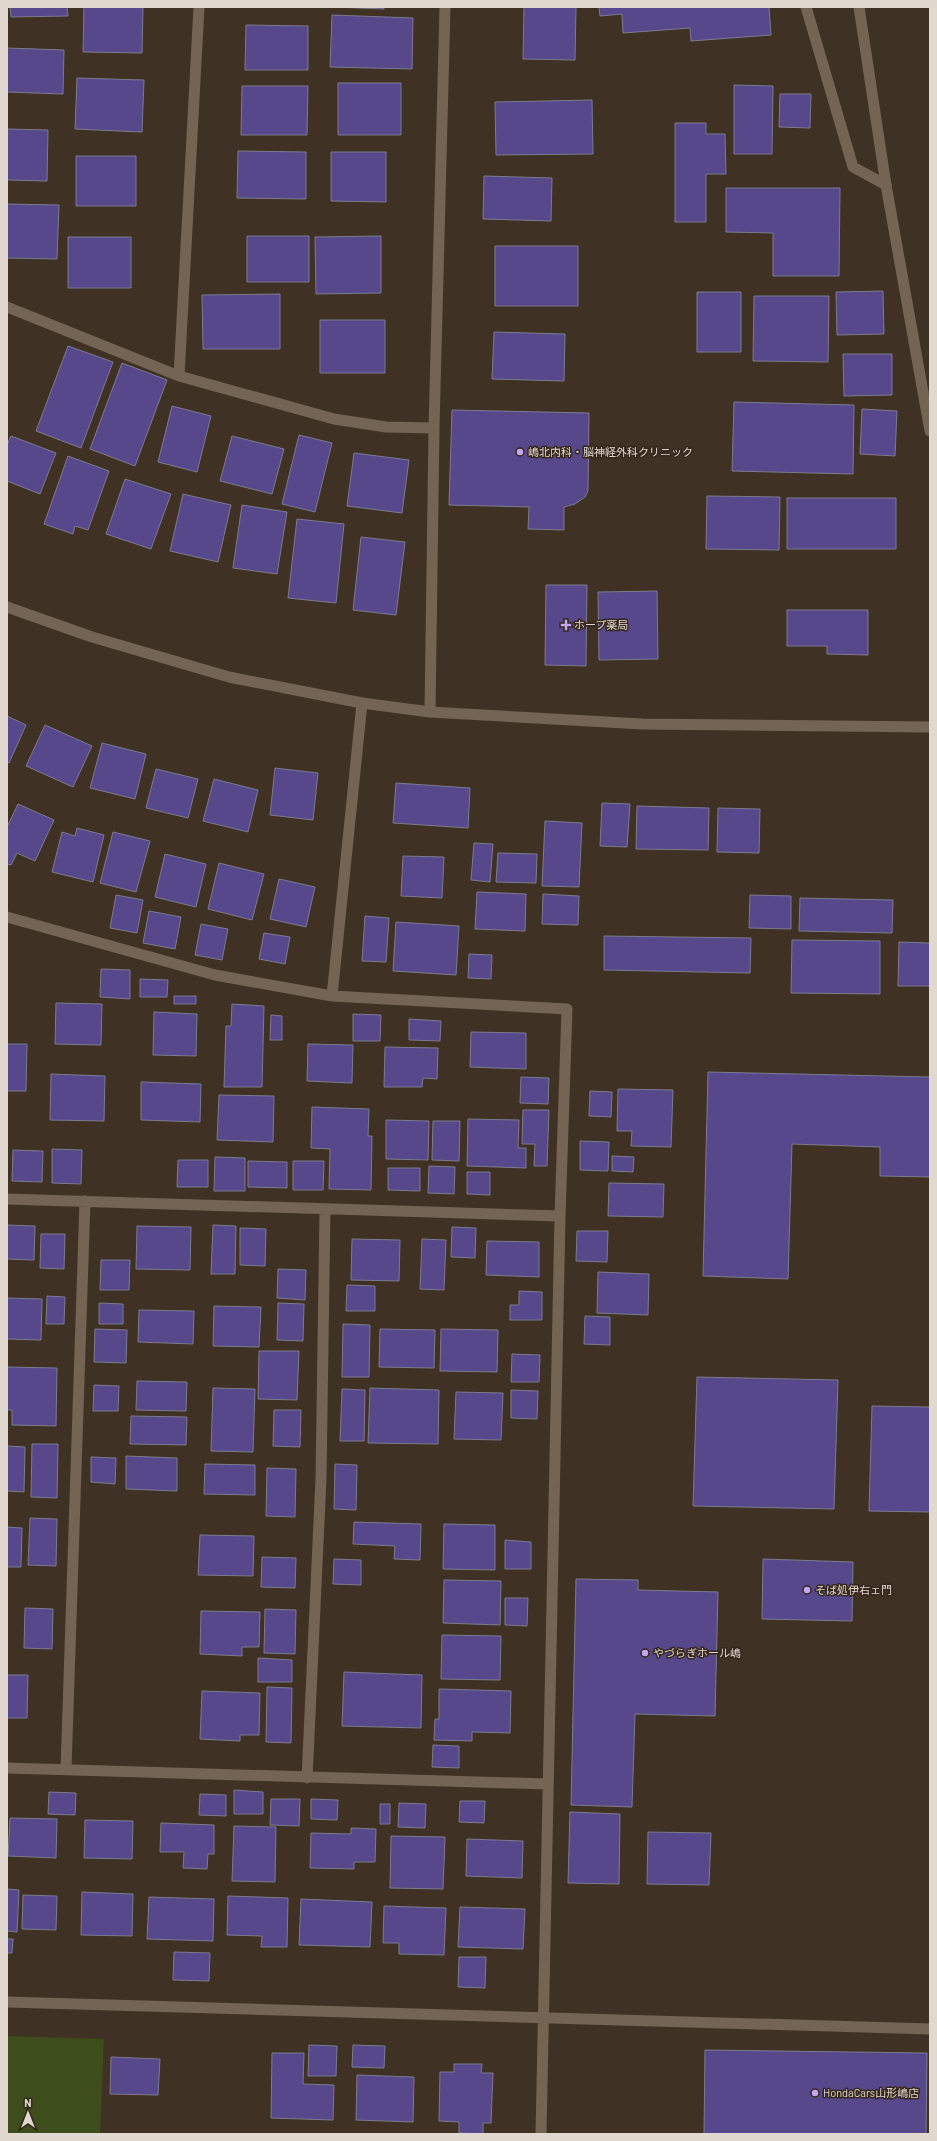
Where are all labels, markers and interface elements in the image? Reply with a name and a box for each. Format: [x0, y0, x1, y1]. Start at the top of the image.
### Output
place label: 嶋北内科・脳神経外科クリニック [528, 445, 693, 458]
marker: 嶋北内科・脳神経外科クリニック [515, 447, 525, 457]
place label: ホープ薬局 [574, 618, 628, 631]
marker: ホープ薬局 [561, 620, 571, 630]
place label: そば処伊右ェ門 [815, 1583, 892, 1596]
marker: そば処伊右ェ門 [802, 1585, 812, 1595]
place label: やづらぎホール嶋 [653, 1646, 741, 1659]
marker: やづらぎホール嶋 [640, 1648, 650, 1658]
place label: HondaCars山形嶋店 [823, 2086, 919, 2099]
marker: HondaCars山形嶋店 [810, 2088, 820, 2098]
north arrow [8, 2093, 48, 2133]
text: N [24, 2096, 32, 2109]

